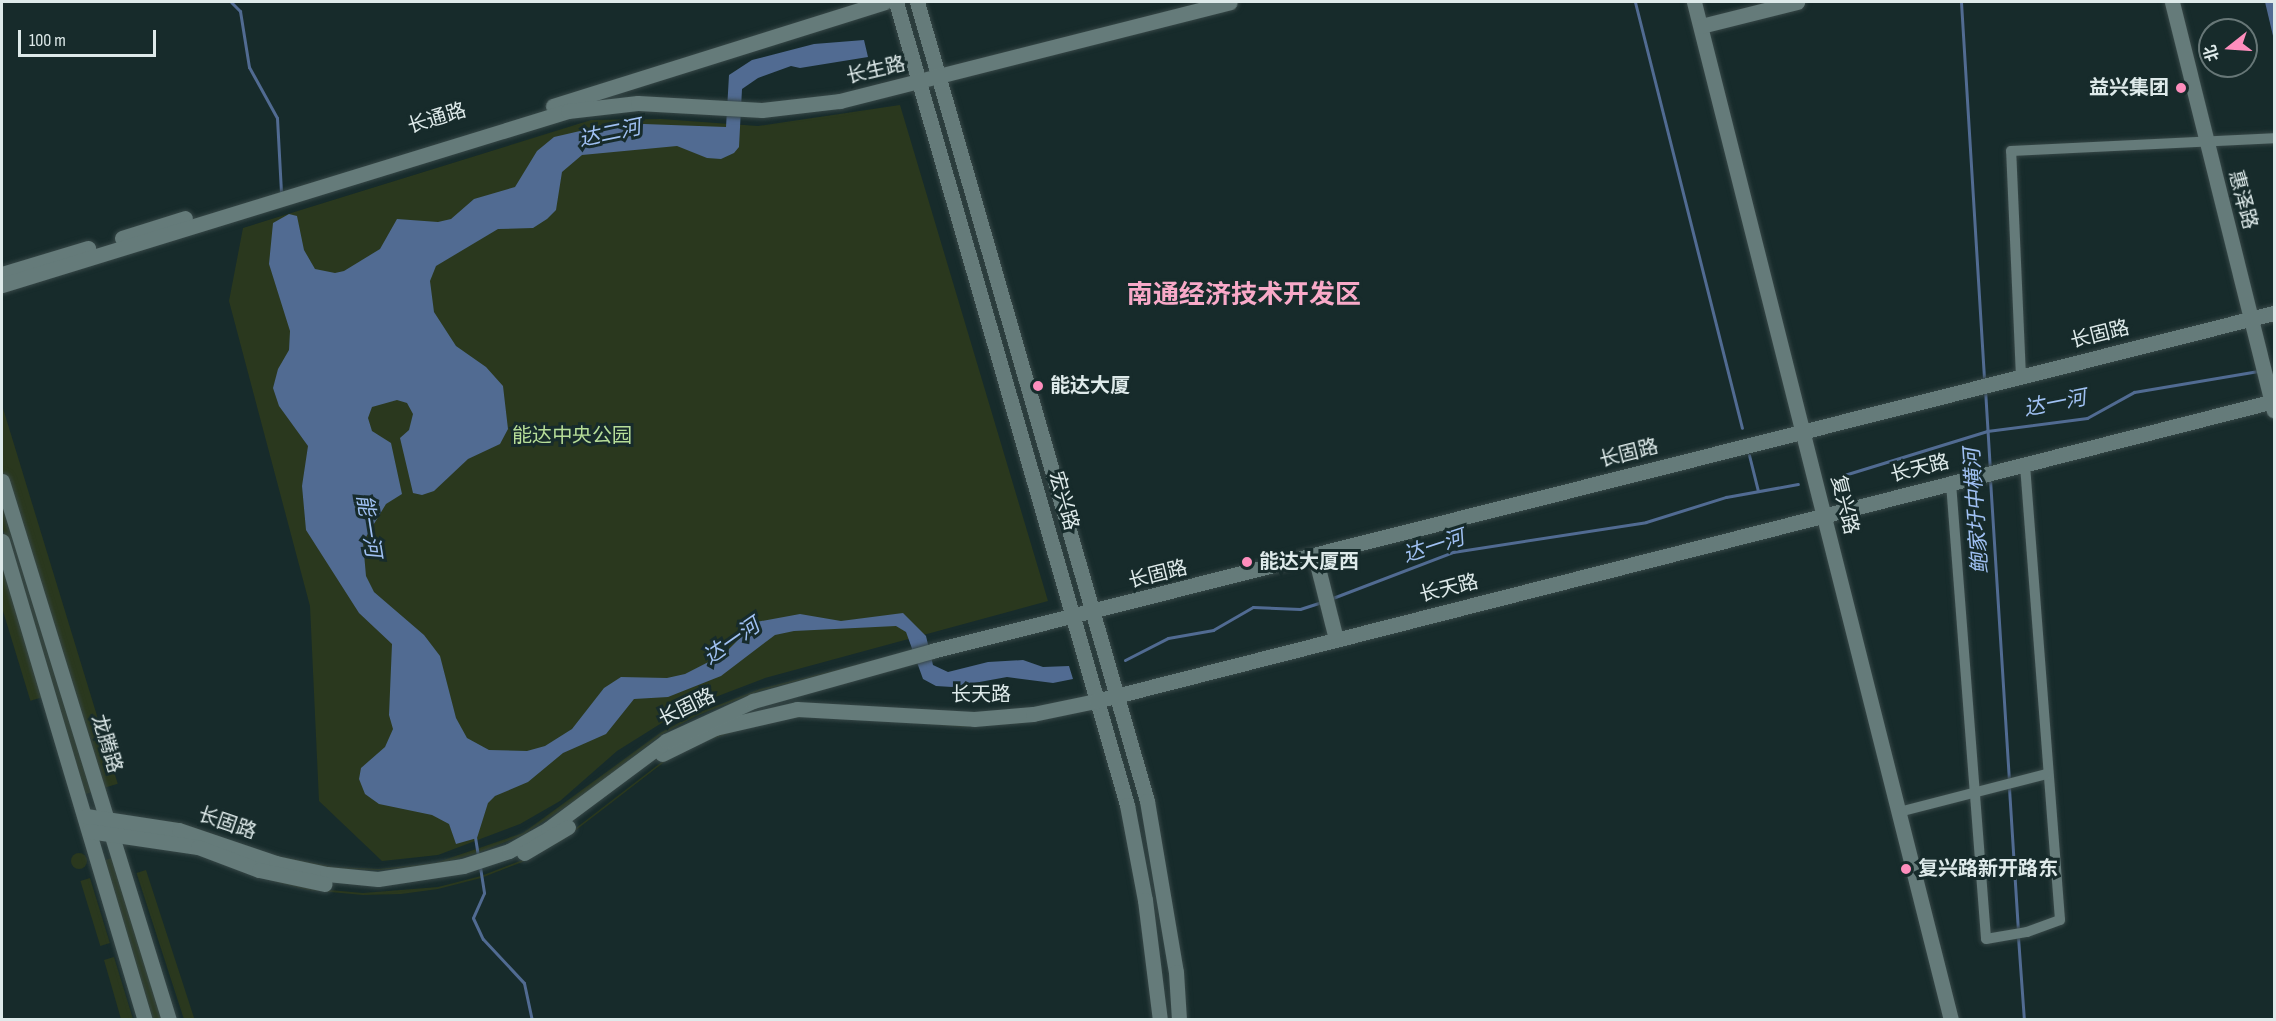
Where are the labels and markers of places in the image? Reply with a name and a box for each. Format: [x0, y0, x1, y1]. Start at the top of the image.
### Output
place label: 益兴集团 [2089, 76, 2169, 100]
marker: 益兴集团 [2174, 81, 2188, 95]
place label: 能达大厦 [1050, 374, 1130, 398]
marker: 能达大厦 [1031, 379, 1045, 393]
place label: 能达大厦西 [1259, 550, 1359, 574]
marker: 能达大厦西 [1240, 555, 1254, 569]
place label: 复兴路新开路东 [1918, 857, 2058, 881]
marker: 复兴路新开路东 [1899, 862, 1913, 876]

